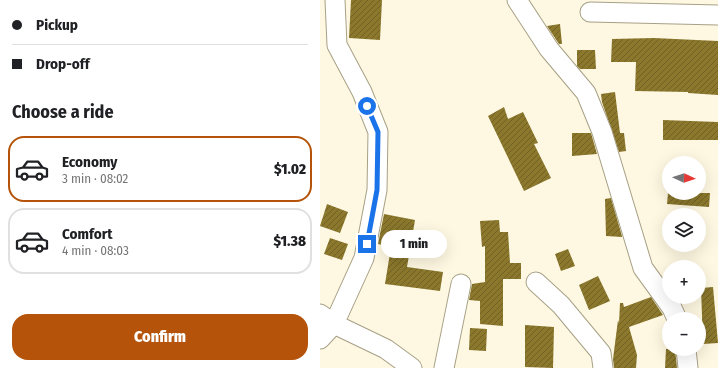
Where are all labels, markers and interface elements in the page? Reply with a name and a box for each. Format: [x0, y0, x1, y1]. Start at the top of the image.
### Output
text: Pickup [36, 16, 78, 34]
text: Drop-off [36, 55, 90, 73]
route start [358, 97, 376, 115]
text: Choose a ride [12, 101, 114, 123]
icon: car [14, 151, 50, 187]
text: Economy [62, 153, 117, 171]
north arrow [662, 156, 706, 200]
map controls [662, 156, 706, 356]
text: $1.02 [274, 160, 306, 178]
text: 3 min · 08:02 [62, 171, 128, 186]
button: layers [662, 208, 706, 252]
icon: car [14, 223, 50, 259]
text: Comfort [62, 225, 113, 243]
callout: 1 min [381, 230, 447, 258]
text: $1.38 [274, 232, 306, 250]
route end [358, 235, 376, 253]
text: 1 min [400, 236, 428, 251]
text: 4 min · 08:03 [62, 243, 129, 258]
button: + [662, 260, 706, 304]
button: − [662, 312, 706, 356]
button: Confirm [12, 314, 308, 360]

